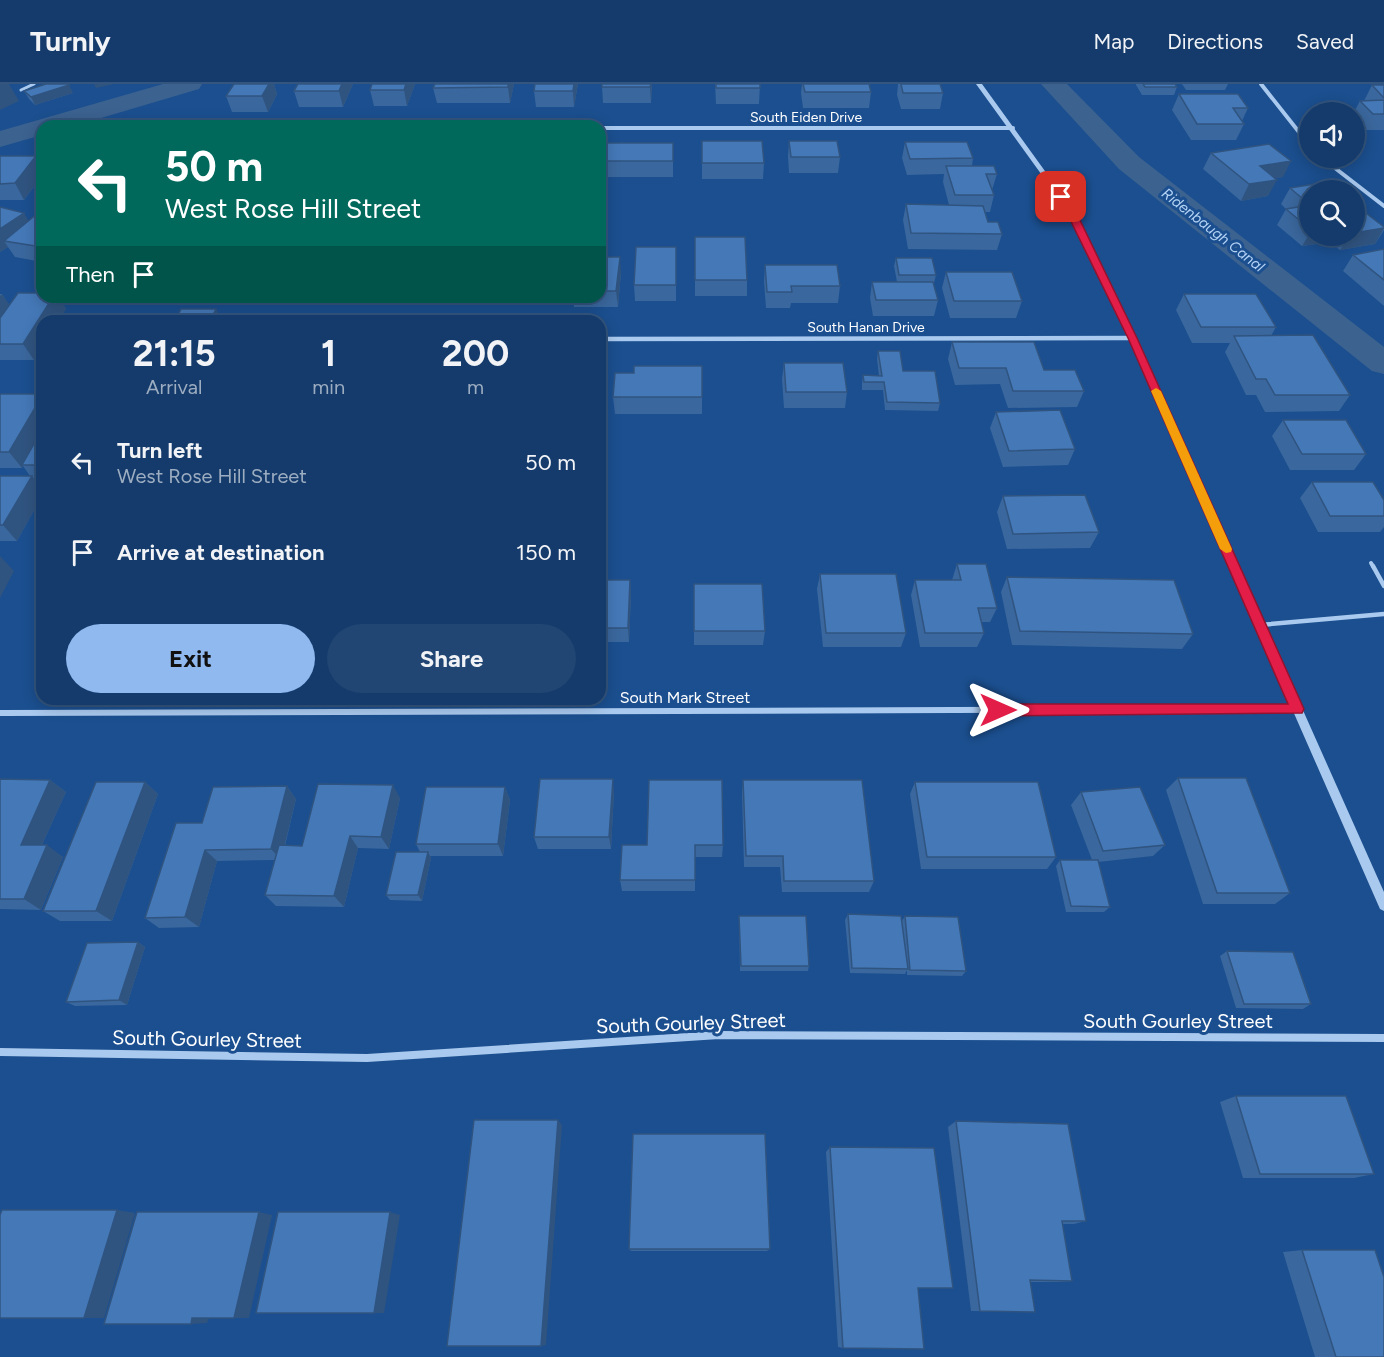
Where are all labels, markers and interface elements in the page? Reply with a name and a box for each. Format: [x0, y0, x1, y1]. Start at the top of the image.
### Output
text: Turnly [30, 24, 111, 58]
text: Map [1093, 29, 1134, 54]
text: Directions [1167, 29, 1263, 54]
text: Saved [1296, 29, 1354, 54]
map controls [1299, 102, 1365, 246]
button: sound [1299, 102, 1365, 168]
street label: South Eiden Drive [750, 109, 862, 126]
text: 50 m [165, 141, 263, 192]
icon: left [66, 144, 144, 222]
pin [1035, 171, 1086, 222]
icon: arrive [1044, 180, 1077, 213]
button: search [1299, 180, 1365, 246]
water label: Ridenbaugh Canal [1158, 184, 1268, 276]
text: West Rose Hill Street [165, 192, 421, 225]
icon: arrive [127, 258, 160, 291]
text: Then [66, 261, 115, 288]
street label: South Hanan Drive [807, 319, 925, 336]
text: 21:15 [133, 332, 216, 375]
text: 1 [321, 332, 336, 375]
text: 200 [442, 332, 509, 375]
text: Arrival [146, 375, 202, 399]
text: min [312, 375, 345, 399]
text: m [467, 375, 484, 399]
text: Turn left [117, 437, 203, 464]
icon: left [66, 446, 99, 479]
text: 50 m [525, 449, 576, 476]
text: West Rose Hill Street [117, 464, 307, 488]
icon: arrive [66, 536, 99, 569]
text: Arrive at destination [117, 539, 325, 566]
text: 150 m [516, 539, 576, 566]
button: Exit [66, 624, 315, 693]
button: Share [327, 624, 576, 693]
position arrow [966, 678, 1030, 742]
street label: South Mark Street [620, 688, 750, 707]
street label: South Gourley Street [596, 1008, 786, 1038]
street label: South Gourley Street [1083, 1009, 1273, 1033]
street label: South Gourley Street [112, 1025, 302, 1053]

